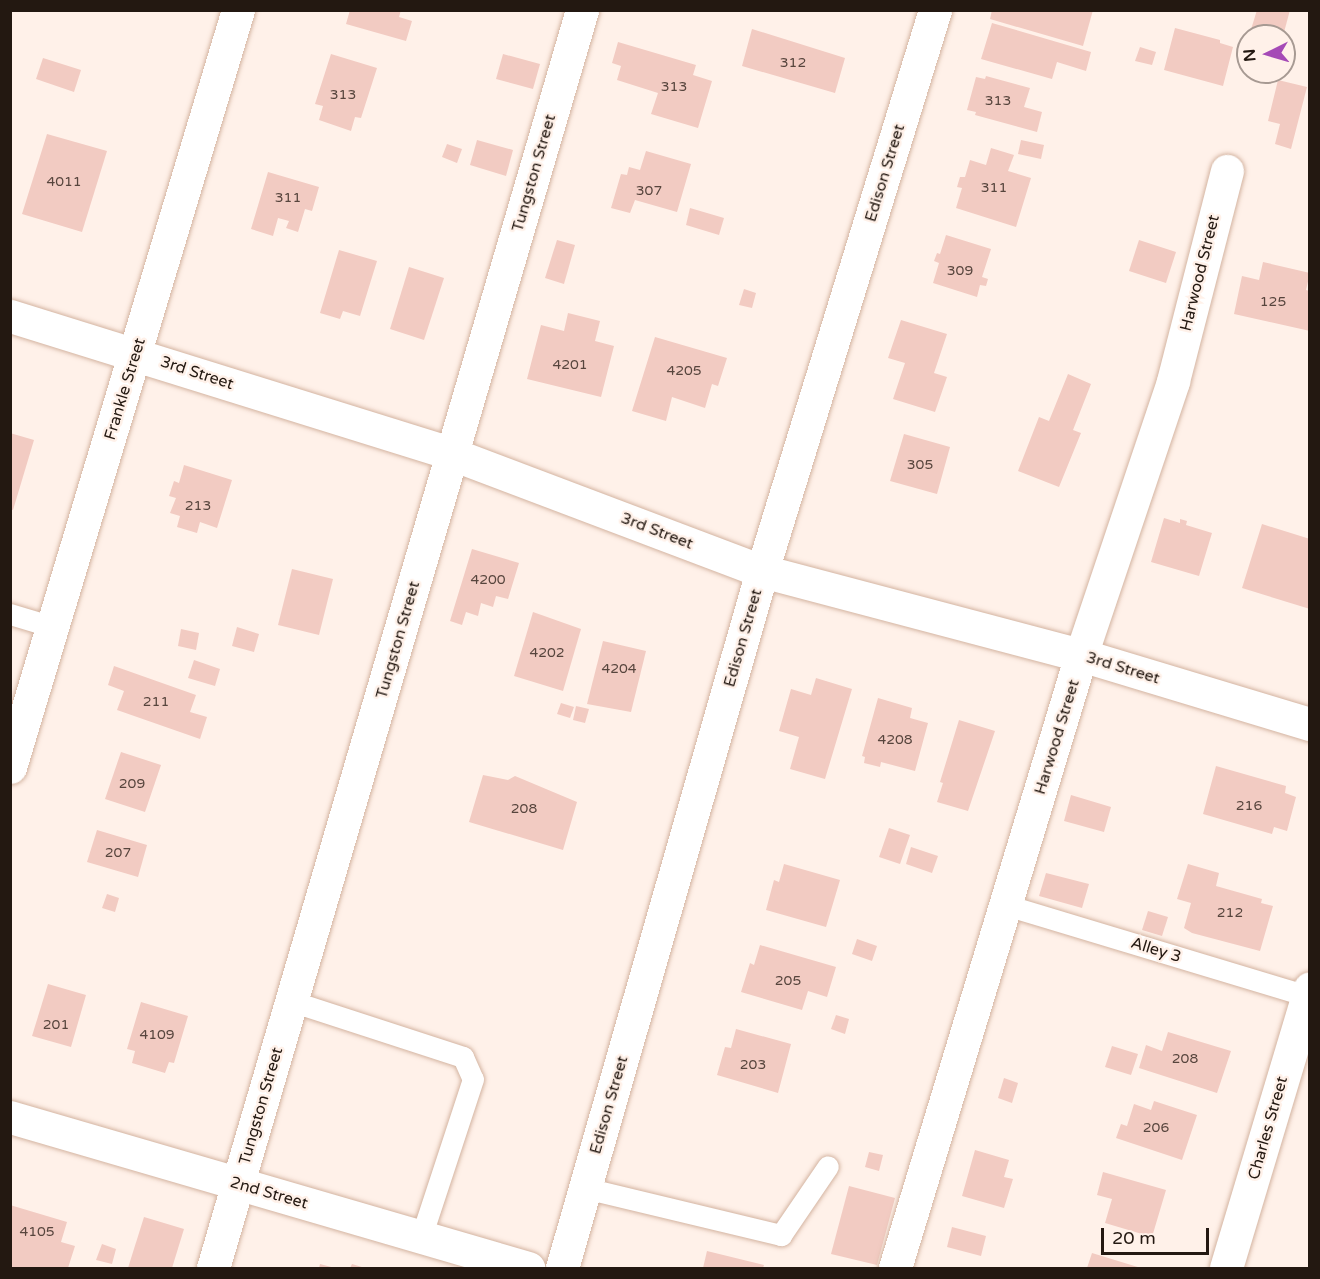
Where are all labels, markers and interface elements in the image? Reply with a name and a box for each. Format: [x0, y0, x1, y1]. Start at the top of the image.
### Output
north arrow [1236, 24, 1296, 84]
text: N [1240, 48, 1261, 63]
house number: 312 [780, 55, 806, 71]
house number: 313 [661, 79, 687, 95]
house number: 313 [330, 87, 356, 103]
house number: 313 [985, 93, 1011, 109]
street label: Tungston Street [508, 112, 560, 234]
street label: Edison Street [861, 122, 909, 224]
house number: 4011 [46, 174, 82, 190]
house number: 311 [981, 180, 1007, 196]
house number: 307 [636, 183, 662, 199]
house number: 311 [275, 190, 301, 206]
street label: Harwood Street [1176, 213, 1224, 333]
house number: 309 [947, 263, 973, 279]
house number: 125 [1260, 294, 1286, 310]
street label: Frankle Street [100, 336, 150, 442]
street label: 3rd Street [158, 352, 236, 394]
house number: 4201 [552, 357, 588, 373]
house number: 4205 [666, 363, 702, 379]
house number: 305 [907, 457, 933, 473]
house number: 213 [185, 498, 211, 514]
street label: 3rd Street [618, 508, 696, 554]
house number: 4200 [470, 572, 506, 588]
street label: Tungston Street [372, 579, 424, 701]
street label: Edison Street [720, 587, 766, 689]
house number: 4202 [529, 645, 565, 661]
street label: 3rd Street [1084, 648, 1162, 688]
house number: 4204 [601, 661, 637, 677]
street label: Harwood Street [1030, 677, 1084, 797]
house number: 211 [143, 694, 169, 710]
house number: 4208 [877, 732, 913, 748]
house number: 209 [119, 776, 145, 792]
house number: 216 [1236, 798, 1262, 814]
house number: 208 [511, 801, 537, 817]
house number: 207 [105, 845, 131, 861]
house number: 212 [1217, 905, 1243, 921]
street label: Alley 3 [1129, 933, 1183, 967]
house number: 205 [775, 973, 801, 989]
house number: 201 [43, 1017, 69, 1033]
house number: 4109 [139, 1027, 175, 1043]
street label: Tungston Street [235, 1045, 287, 1167]
house number: 208 [1172, 1051, 1198, 1067]
street label: Edison Street [586, 1054, 632, 1156]
house number: 203 [740, 1057, 766, 1073]
street label: Charles Street [1244, 1074, 1292, 1182]
house number: 206 [1143, 1120, 1169, 1136]
street label: 2nd Street [228, 1173, 310, 1213]
scale bar [1104, 1216, 1212, 1254]
house number: 4105 [19, 1224, 55, 1240]
text: 20 m [1112, 1227, 1156, 1249]

